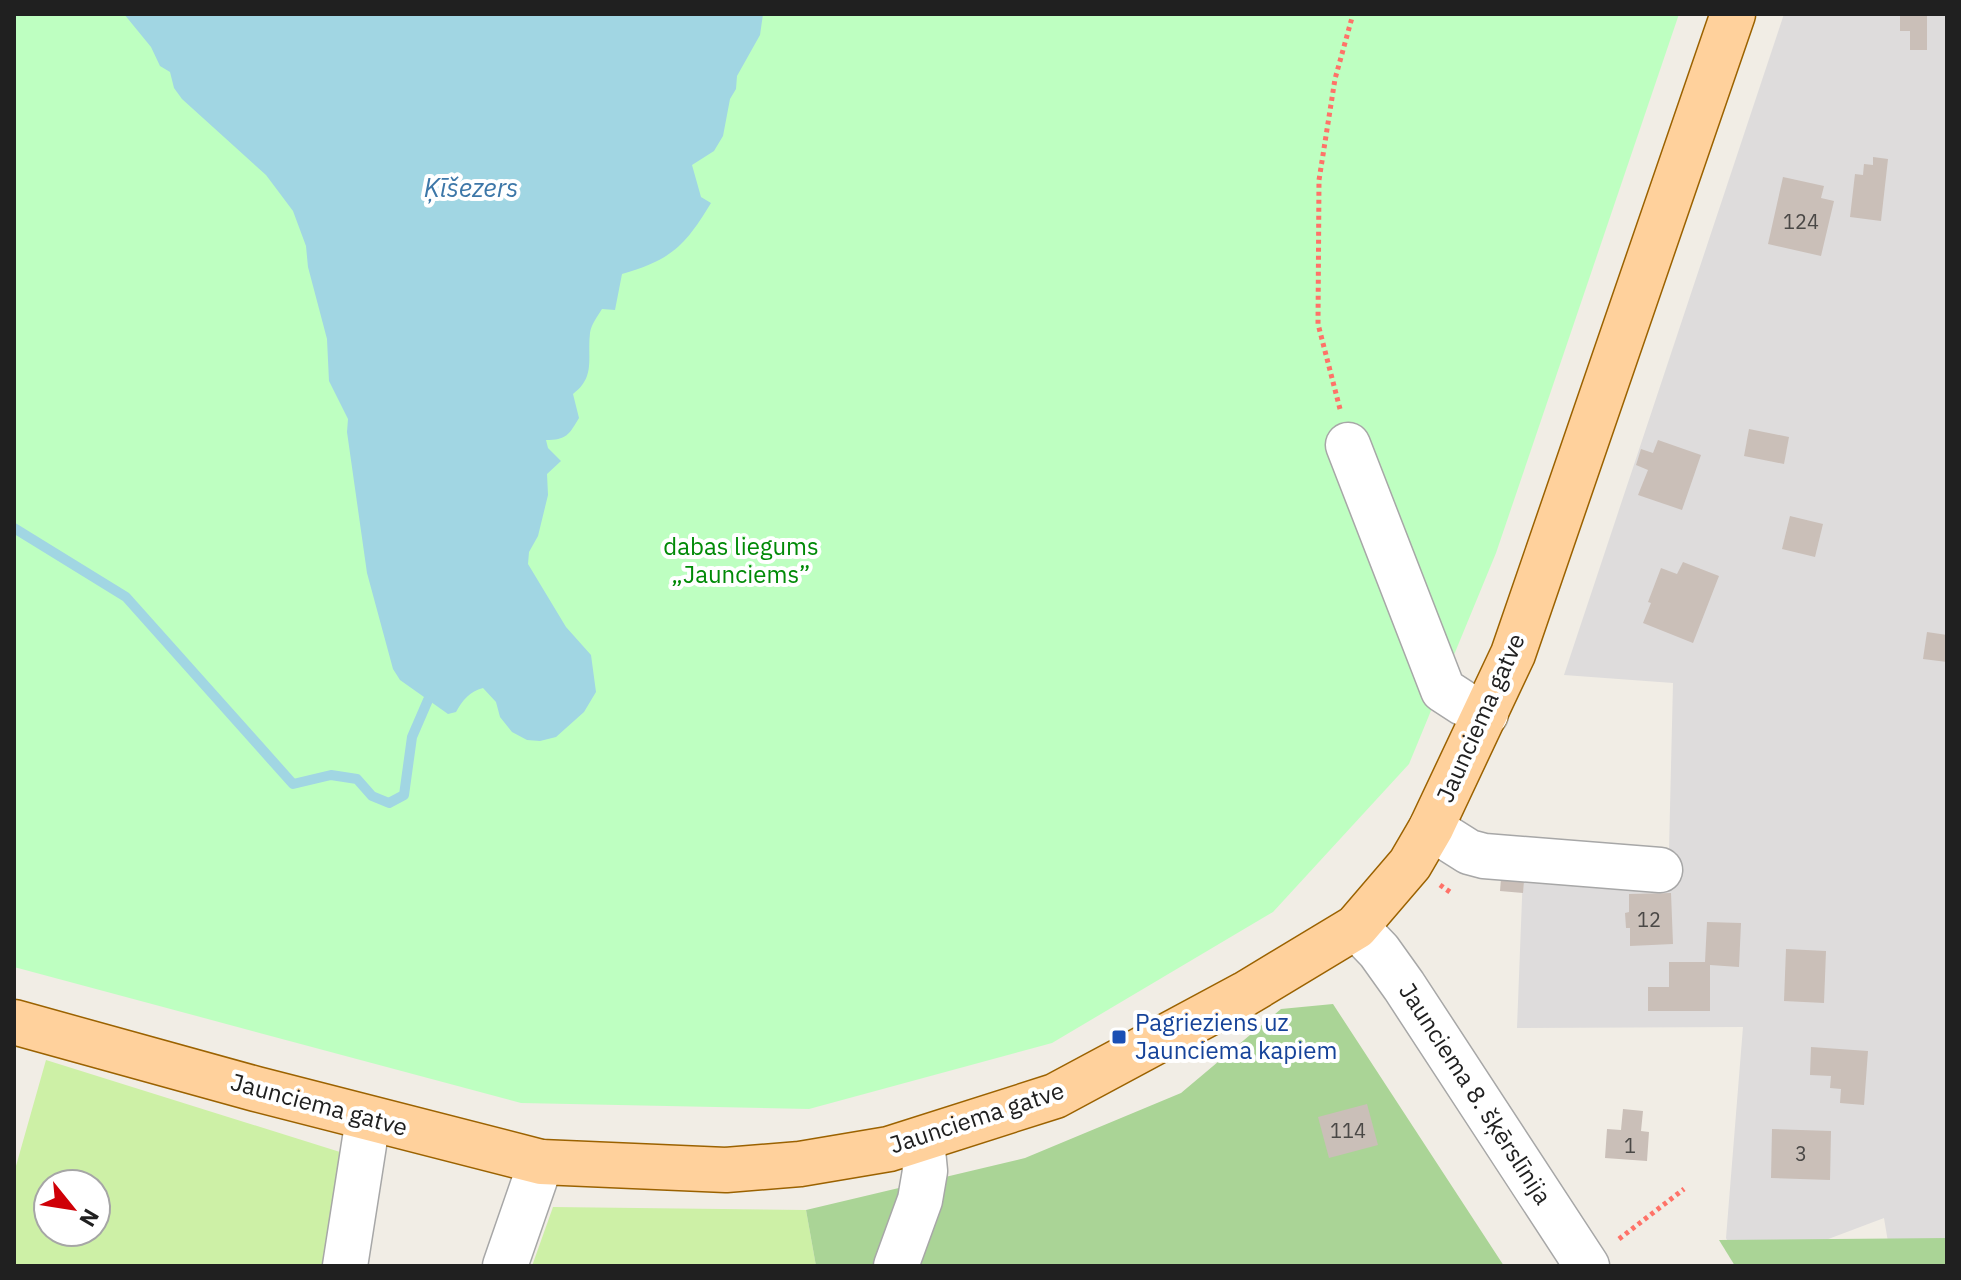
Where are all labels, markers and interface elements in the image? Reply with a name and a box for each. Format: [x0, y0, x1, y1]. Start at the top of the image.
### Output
water label: Ķīšezers [424, 170, 518, 204]
house number: 124 [1783, 208, 1819, 235]
park label: dabas liegums „Jaunciems” [663, 530, 819, 590]
street label: Jaunciema gatve [1429, 628, 1532, 807]
house number: 12 [1637, 906, 1661, 933]
street label: Jaunciema 8. šķērslīnija [1392, 976, 1560, 1211]
place label: Pagrieziens uz Jaunciema kapiem [1135, 1006, 1337, 1066]
marker: Pagrieziens uz Jaunciema kapiem [1110, 1028, 1128, 1046]
street label: Jaunciema gatve [227, 1065, 411, 1143]
street label: Jaunciema gatve [885, 1074, 1068, 1160]
house number: 114 [1330, 1117, 1366, 1144]
house number: 1 [1624, 1132, 1636, 1159]
house number: 3 [1795, 1140, 1807, 1167]
north arrow [32, 1168, 112, 1248]
text: N [73, 1204, 106, 1232]

